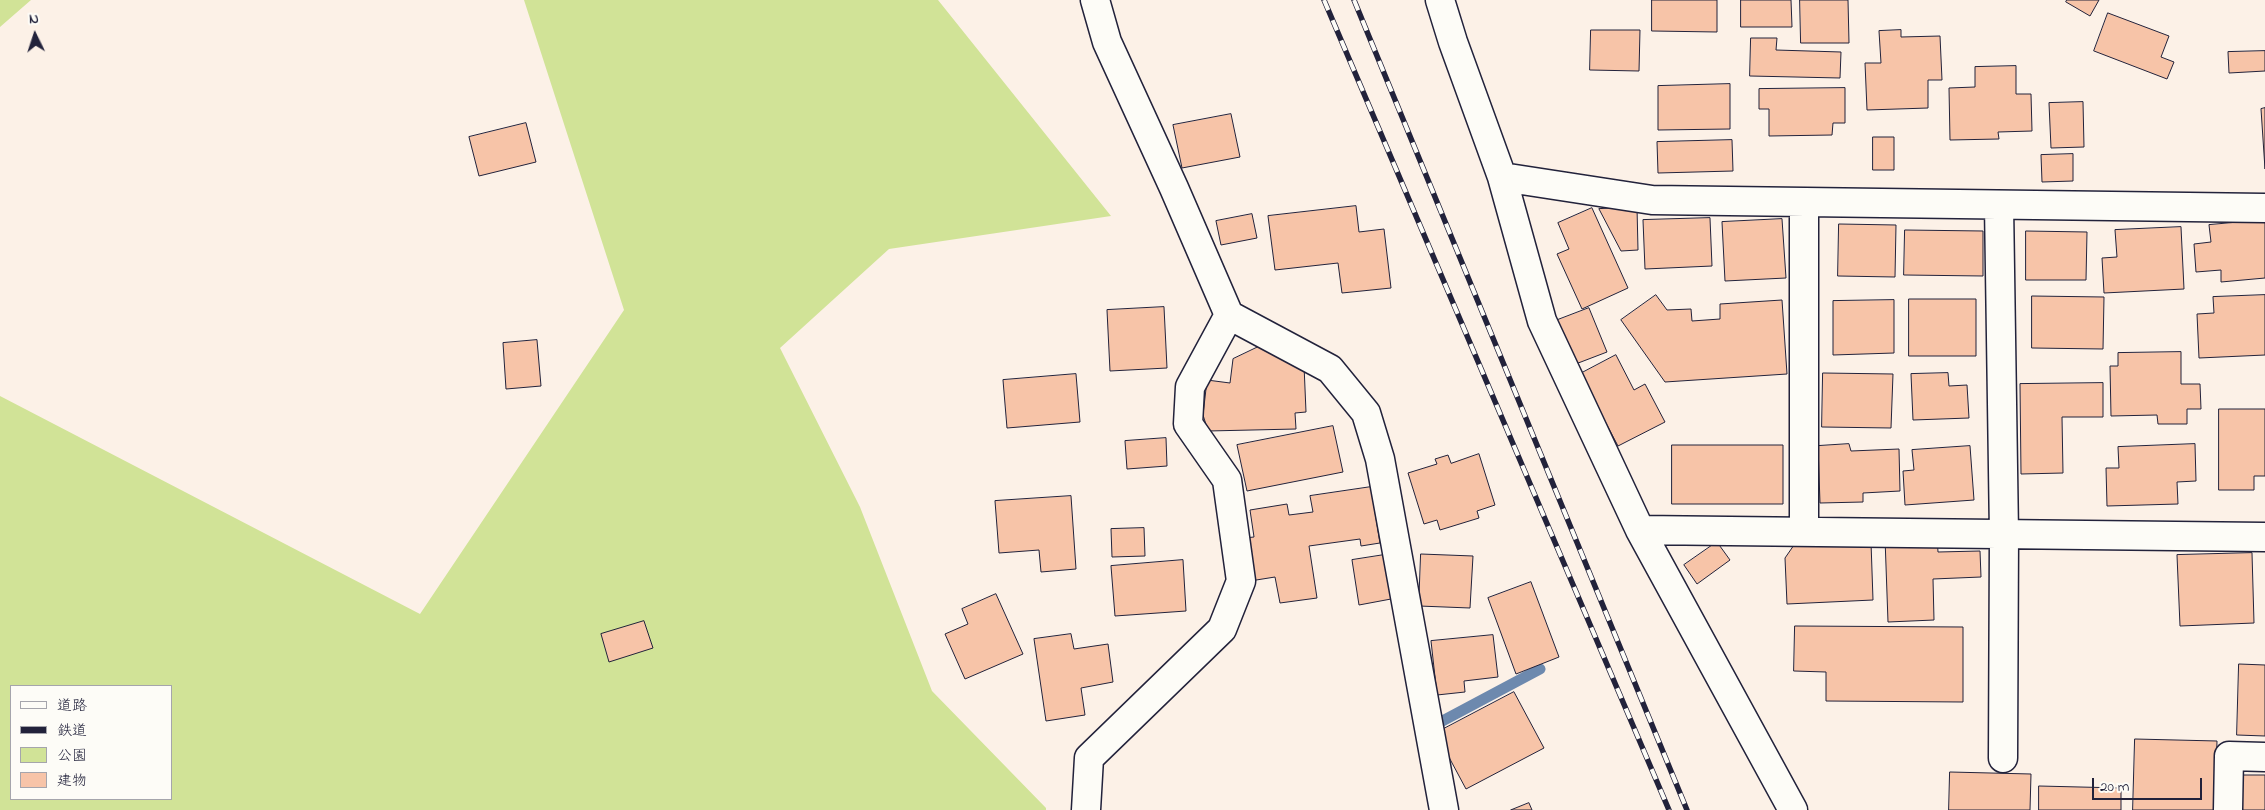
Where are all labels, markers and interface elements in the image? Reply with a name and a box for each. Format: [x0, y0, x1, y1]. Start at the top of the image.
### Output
text: N [28, 9, 39, 30]
north arrow [10, 10, 60, 60]
legend [10, 685, 172, 800]
text: 道路 [57, 695, 87, 717]
text: 鉄道 [57, 720, 87, 742]
text: 公園 [57, 745, 87, 767]
scale bar [2095, 768, 2205, 800]
text: 建物 [57, 770, 87, 792]
text: 20 m [2100, 776, 2129, 798]

